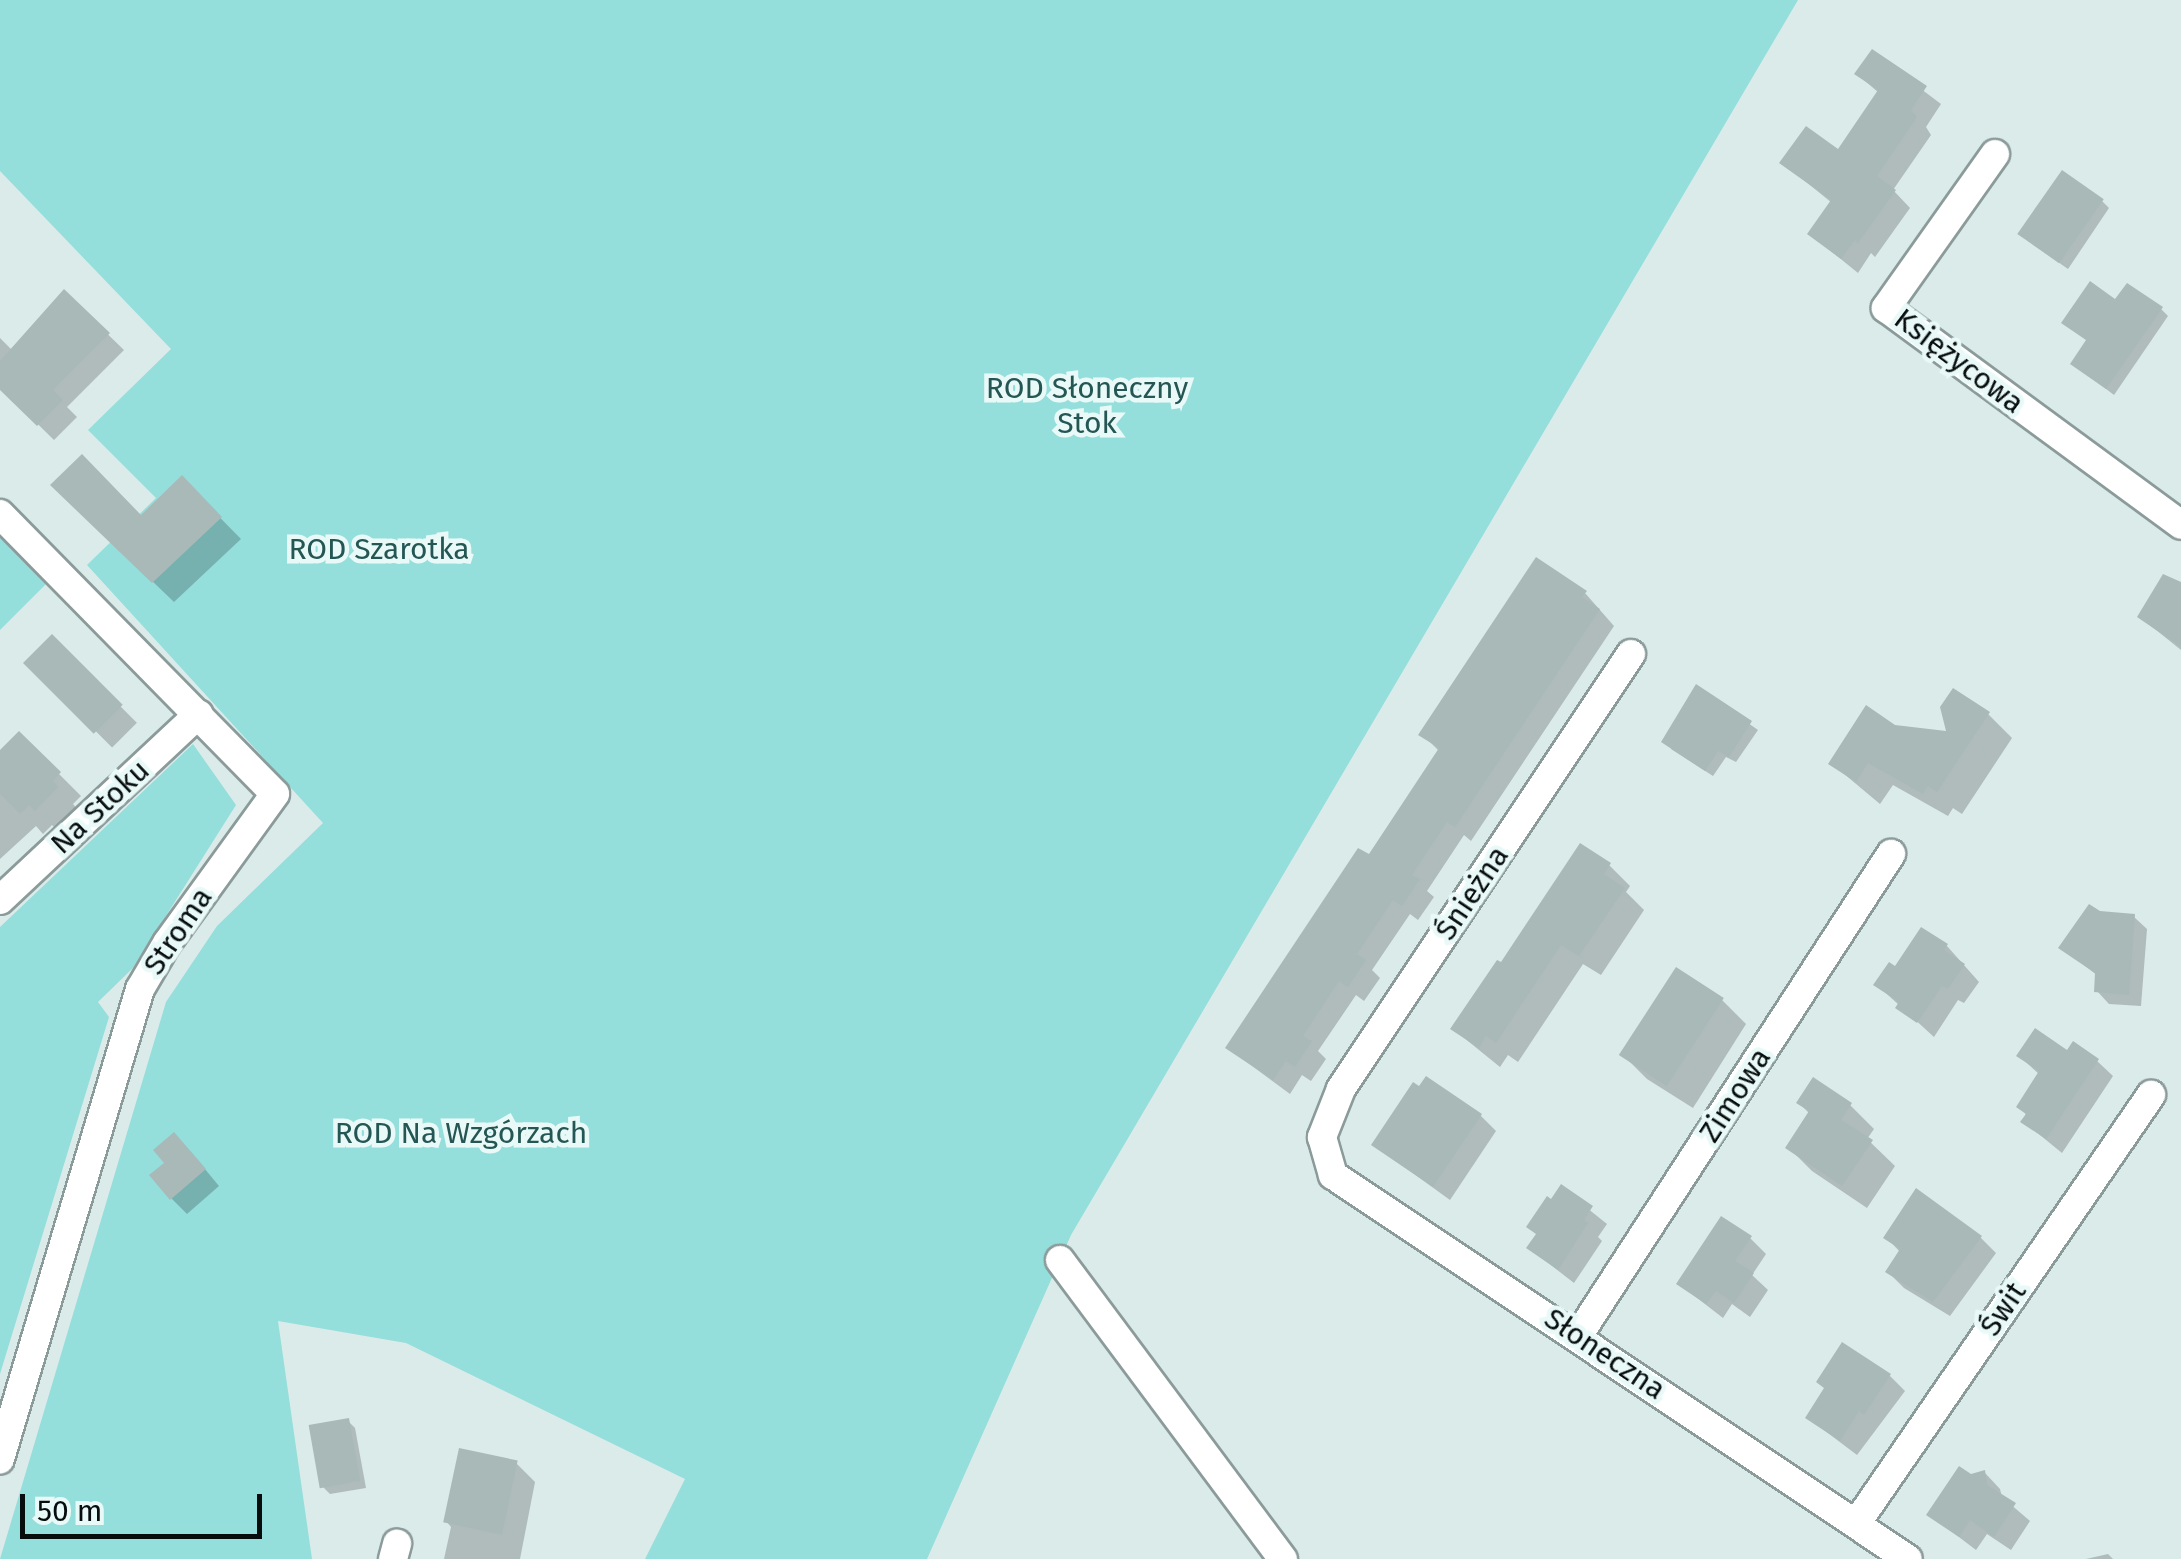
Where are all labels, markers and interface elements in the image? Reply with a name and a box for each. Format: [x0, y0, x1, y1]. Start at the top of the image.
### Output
street label: Księżycowa [1887, 301, 2031, 421]
park label: ROD Słoneczny Stok [986, 370, 1188, 440]
park label: ROD Szarotka [288, 531, 470, 567]
street label: Na Stoku [43, 752, 157, 862]
street label: Śnieżna [1428, 839, 1516, 947]
street label: Stroma [136, 881, 220, 981]
street label: Zimowa [1691, 1041, 1779, 1149]
park label: ROD Na Wzgórzach [335, 1115, 587, 1151]
street label: Świt [1972, 1275, 2034, 1343]
street label: Słoneczna [1538, 1300, 1672, 1408]
scale bar [25, 1474, 268, 1536]
text: 50 m [37, 1493, 102, 1529]

